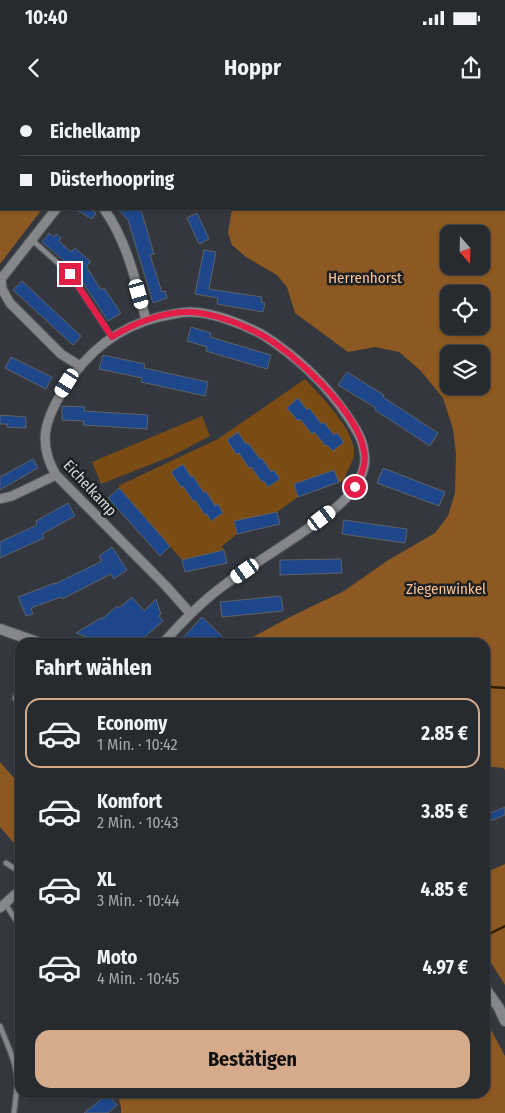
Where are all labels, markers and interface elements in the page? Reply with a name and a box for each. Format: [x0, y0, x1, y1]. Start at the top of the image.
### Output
text: 10:40 [25, 6, 68, 29]
icon: back [20, 54, 48, 82]
text: Hoppr [224, 54, 281, 81]
icon: share [457, 54, 485, 82]
text: Eichelkamp [50, 120, 141, 143]
text: Düsterhoopring [50, 168, 174, 191]
north arrow [440, 225, 490, 275]
map controls [440, 225, 490, 395]
route end [59, 263, 81, 285]
park label: Herrenhorst [328, 269, 402, 287]
car [127, 278, 150, 310]
button: locate [440, 285, 490, 335]
button: layers [440, 345, 490, 395]
car [52, 366, 81, 400]
street label: Eichelkamp [59, 456, 121, 520]
route start [344, 476, 366, 498]
car [305, 503, 338, 533]
car [228, 556, 261, 586]
park label: Ziegenwinkel [406, 580, 486, 598]
text: Fahrt wählen [35, 654, 152, 681]
icon: car [37, 711, 82, 756]
text: Economy [97, 712, 167, 735]
text: 2.85 € [421, 722, 468, 745]
text: 1 Min. · 10:42 [97, 735, 178, 754]
icon: car [37, 789, 82, 834]
text: Komfort [97, 790, 162, 813]
text: 3.85 € [421, 800, 468, 823]
text: 2 Min. · 10:43 [97, 813, 179, 832]
icon: car [37, 867, 82, 912]
text: XL [97, 868, 116, 891]
text: 4.85 € [420, 878, 468, 901]
text: 3 Min. · 10:44 [97, 891, 180, 910]
icon: car [37, 945, 82, 990]
text: Moto [97, 946, 137, 969]
text: 4.97 € [422, 956, 468, 979]
text: 4 Min. · 10:45 [97, 969, 179, 988]
button: Bestätigen [35, 1030, 470, 1088]

